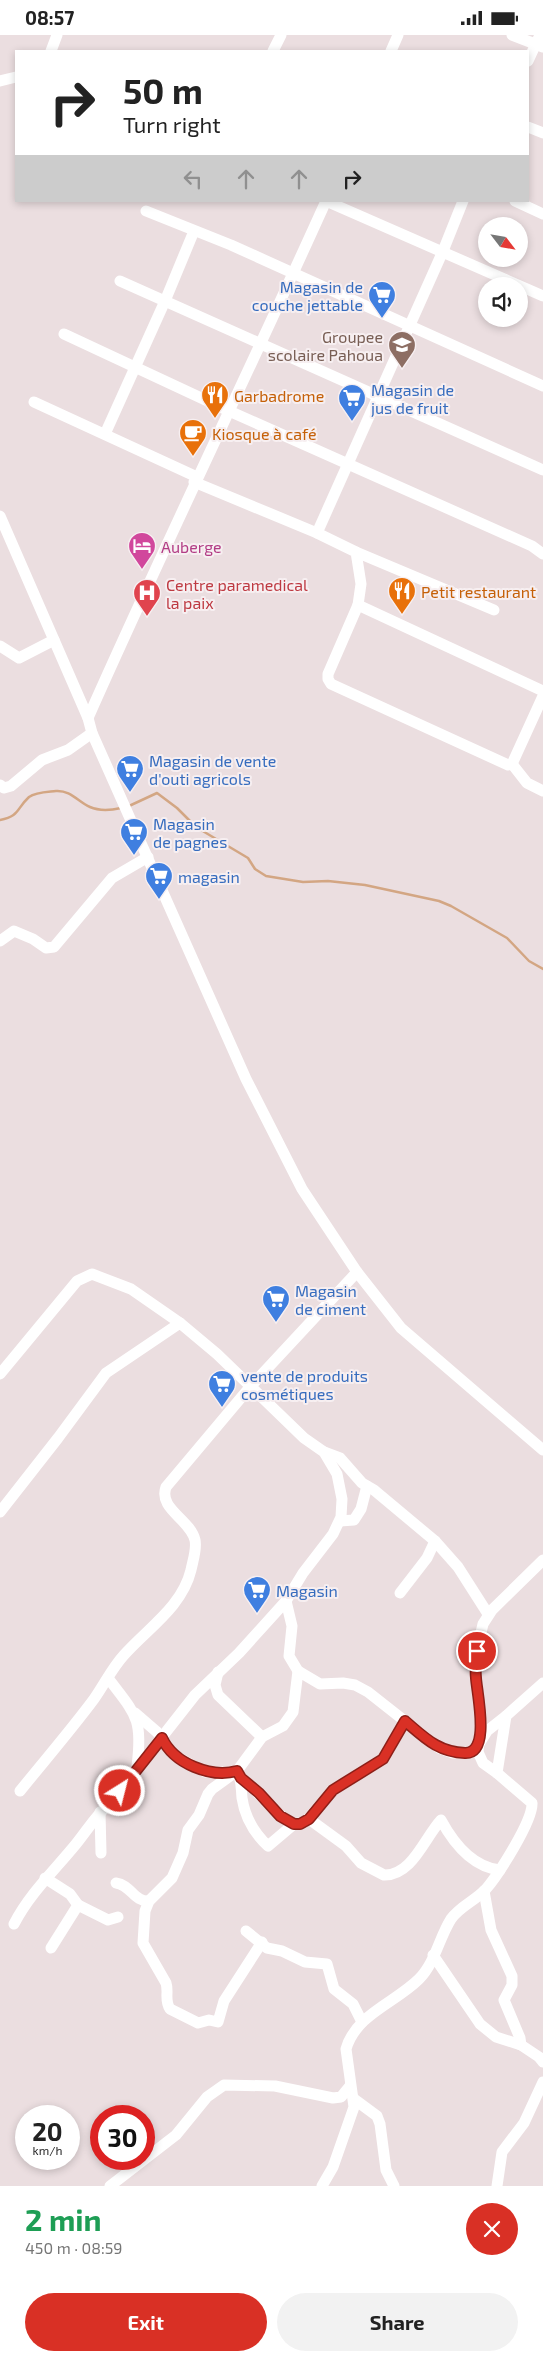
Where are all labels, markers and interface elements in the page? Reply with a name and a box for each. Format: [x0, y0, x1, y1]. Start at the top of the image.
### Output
text: 08:57 [25, 6, 74, 29]
text: 50 m [123, 69, 203, 111]
icon: right [40, 70, 105, 135]
text: Turn right [123, 111, 221, 137]
icon: left [179, 165, 207, 193]
icon: ahead [232, 165, 260, 193]
icon: ahead [285, 165, 313, 193]
icon: right [338, 165, 366, 193]
north arrow [478, 217, 528, 267]
map controls [478, 217, 528, 327]
place label: Magasin de couche jettable [252, 277, 363, 315]
button: sound [478, 277, 528, 327]
supermarket icon: Magasin de couche jettable [367, 280, 397, 319]
place label: Groupee scolaire Pahoua [268, 327, 383, 364]
school or university icon: Groupee scolaire Pahoua [387, 330, 417, 369]
restaurant icon: Garbadrome [200, 380, 230, 419]
place label: Magasin de jus de fruit [371, 380, 454, 418]
supermarket icon: Magasin de jus de fruit [337, 383, 367, 422]
place label: Garbadrome [234, 386, 324, 405]
cafe icon: Kiosque à café [178, 418, 208, 457]
place label: Kiosque à café [212, 424, 317, 443]
hotel icon: Auberge [127, 531, 157, 570]
place label: Auberge [161, 537, 222, 556]
place label: Centre paramedical la paix [166, 575, 308, 612]
restaurant icon: Petit restaurant [387, 576, 417, 615]
hospital icon: Centre paramedical la paix [132, 578, 162, 617]
place label: Petit restaurant [421, 582, 536, 601]
place label: Magasin de vente d'outi agricols [149, 751, 276, 788]
supermarket icon: Magasin de vente d'outi agricols [115, 754, 145, 793]
place label: Magasin de pagnes [153, 814, 227, 851]
supermarket icon: Magasin de pagnes [119, 817, 149, 856]
supermarket icon: magasin [144, 861, 174, 900]
place label: magasin [178, 867, 240, 886]
place label: Magasin de ciment [295, 1281, 366, 1318]
supermarket icon: Magasin de ciment [261, 1284, 291, 1323]
place label: vente de produits cosmétiques [241, 1366, 368, 1403]
supermarket icon: vente de produits cosmétiques [207, 1369, 237, 1408]
supermarket icon: Magasin [242, 1575, 272, 1614]
place label: Magasin [276, 1581, 338, 1600]
pin [456, 1630, 498, 1672]
icon: arrive [463, 1637, 491, 1665]
position arrow [93, 1764, 145, 1816]
speed limit sign: 30 [90, 2105, 155, 2170]
text: 20 [32, 2116, 63, 2146]
text: km/h [33, 2143, 62, 2157]
text: 2 min [25, 2201, 102, 2237]
button: close [466, 2203, 518, 2255]
text: 450 m · 08:59 [25, 2238, 122, 2257]
button: Exit [25, 2293, 267, 2351]
button: Share [277, 2293, 518, 2351]

